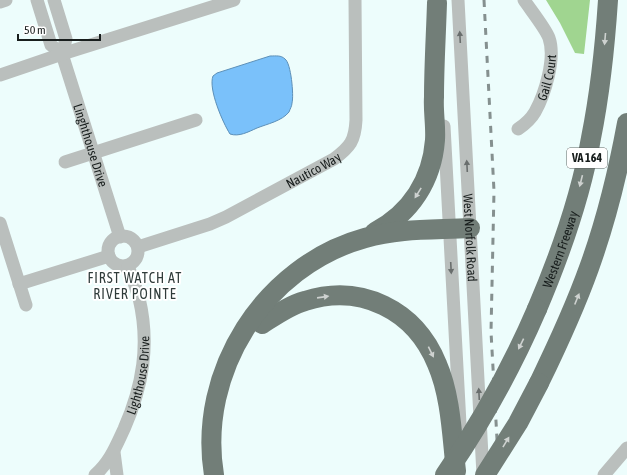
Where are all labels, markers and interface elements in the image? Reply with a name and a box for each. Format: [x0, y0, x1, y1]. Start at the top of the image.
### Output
scale bar [18, 16, 100, 42]
text: 50 m [24, 23, 46, 37]
one-way arrow [457, 31, 464, 43]
one-way arrow [602, 33, 608, 45]
street label: Gail Court [534, 54, 559, 103]
street label: Linghthouse Drive [70, 102, 111, 189]
road number: VA 164 [567, 148, 607, 168]
street label: Nautico Way [283, 149, 345, 191]
one-way arrow [464, 159, 470, 172]
one-way arrow [578, 175, 584, 187]
one-way arrow [415, 187, 422, 199]
street label: West Norfolk Road [460, 193, 480, 282]
street label: Western Freeway [540, 209, 581, 290]
one-way arrow [448, 262, 455, 274]
district label: FIRST WATCH AT RIVER POINTE [88, 270, 183, 302]
one-way arrow [574, 293, 580, 304]
one-way arrow [317, 294, 329, 300]
street label: Lighthouse Drive [124, 336, 152, 417]
one-way arrow [518, 339, 524, 350]
one-way arrow [428, 346, 434, 357]
one-way arrow [476, 388, 483, 400]
one-way arrow [502, 437, 510, 447]

